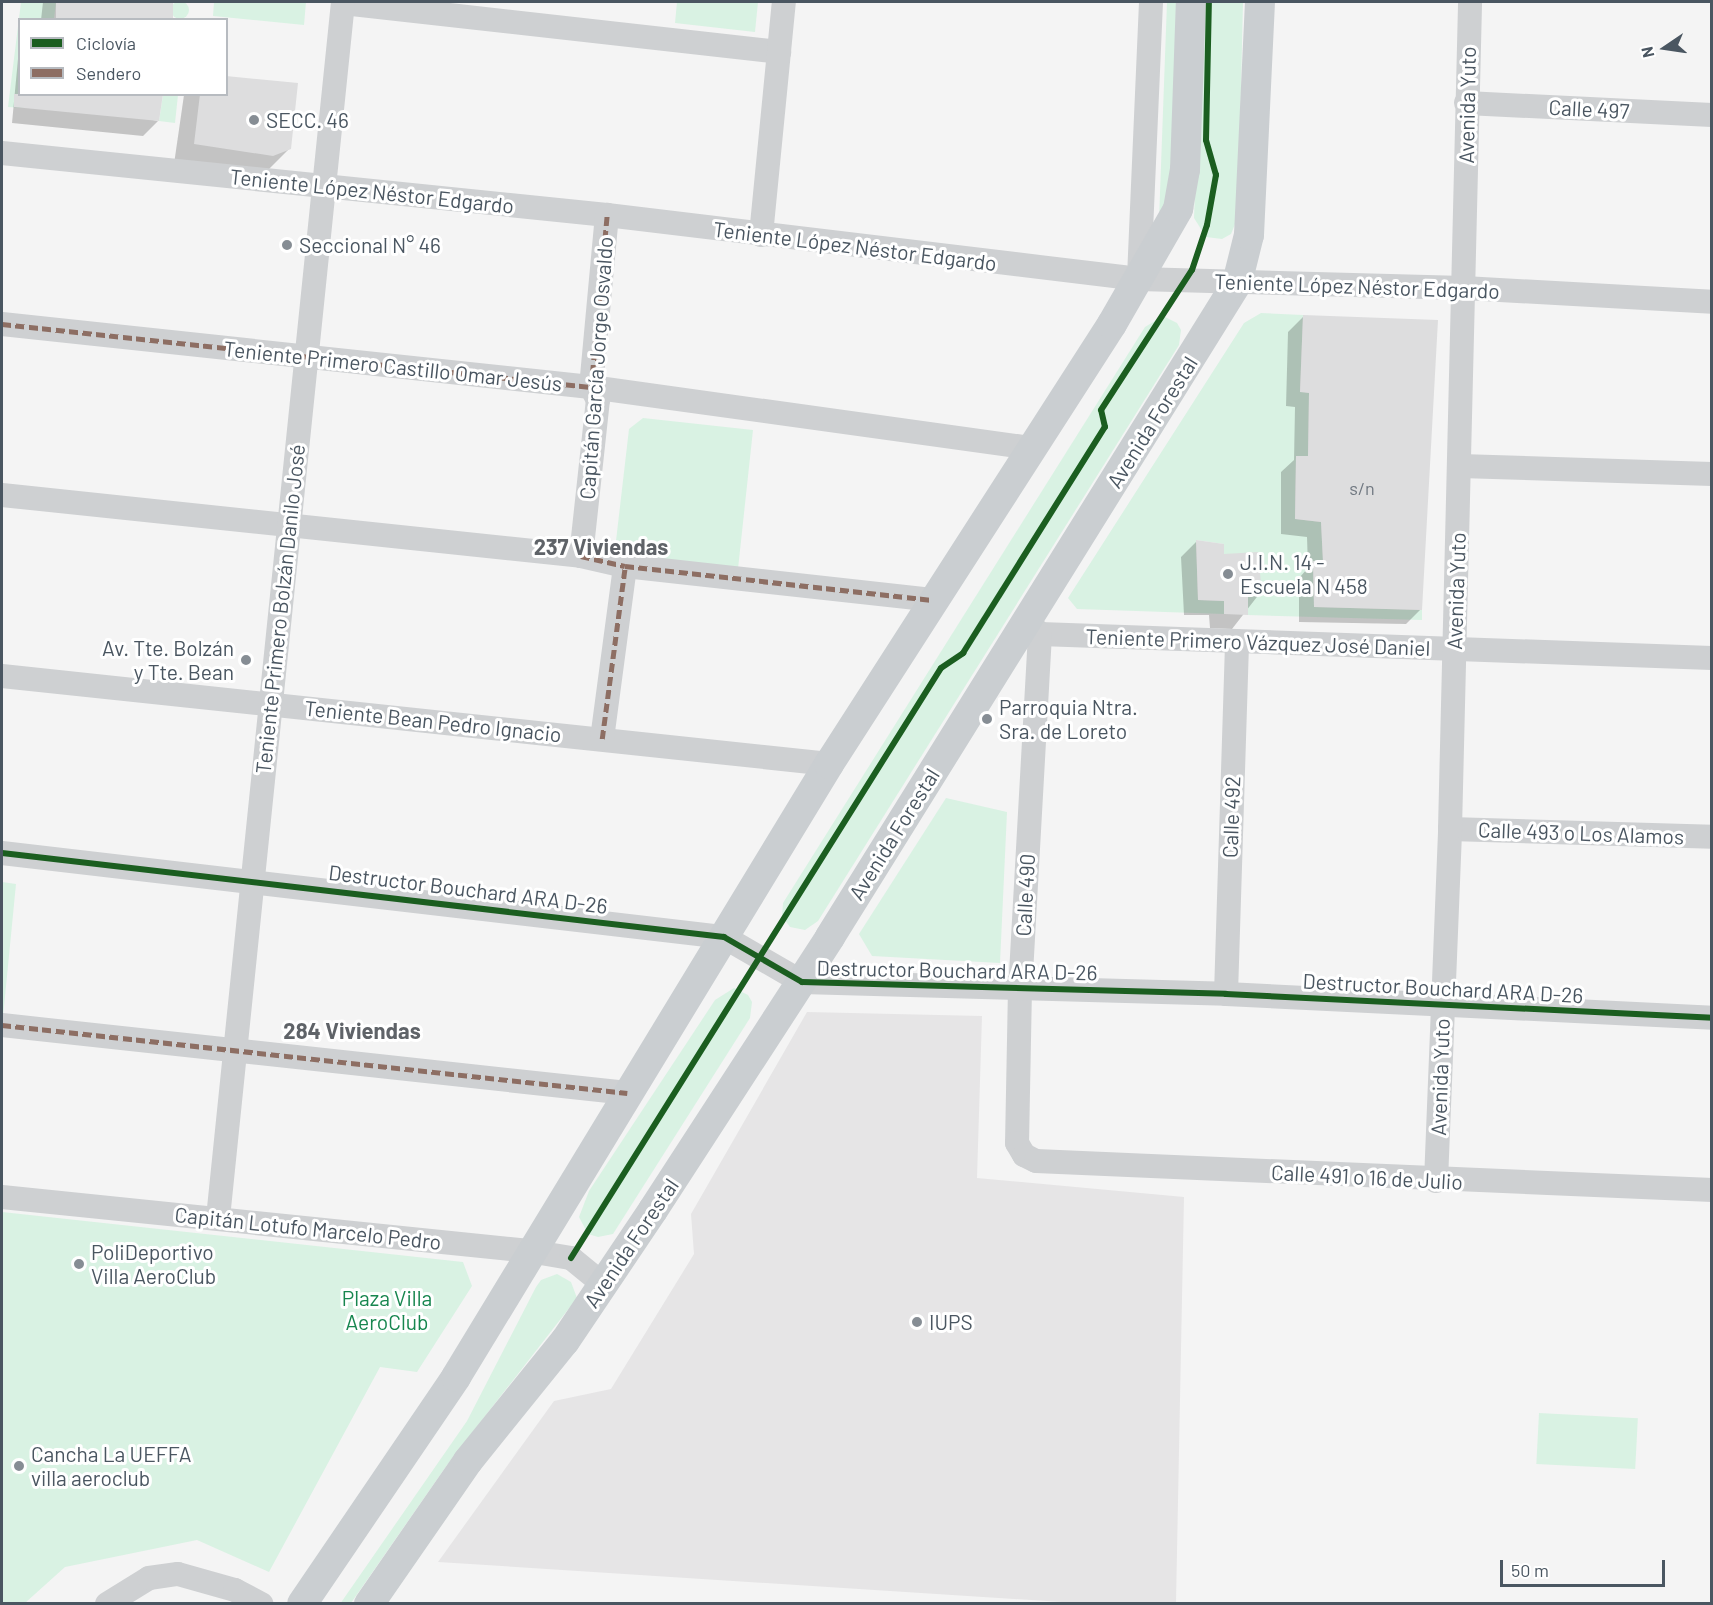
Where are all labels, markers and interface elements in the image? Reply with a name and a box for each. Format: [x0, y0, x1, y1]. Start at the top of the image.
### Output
legend [18, 18, 228, 96]
north arrow [1635, 18, 1695, 78]
text: Ciclovía [76, 32, 136, 54]
text: N [1637, 45, 1657, 59]
street label: Avenida Yuto [1453, 46, 1481, 164]
text: Sendero [76, 62, 141, 84]
street label: Calle 497 [1548, 94, 1630, 124]
place label: SECC. 46 [266, 107, 349, 133]
marker: SECC. 46 [247, 113, 261, 127]
street label: Teniente López Néstor Edgardo [229, 164, 515, 218]
street label: Teniente López Néstor Edgardo [712, 216, 998, 276]
place label: Seccional N° 46 [299, 232, 441, 258]
street label: Capitán García Jorge Osvaldo [574, 236, 618, 500]
marker: Seccional N° 46 [280, 238, 294, 252]
street label: Teniente López Néstor Edgardo [1214, 268, 1500, 304]
street label: Teniente Primero Castillo Omar Jesús [223, 336, 563, 396]
street label: Avenida Forestal [1101, 352, 1203, 492]
street label: Teniente Primero Bolzán Danilo José [250, 443, 310, 775]
house number: s/n [1349, 477, 1375, 499]
street label: Avenida Yuto [1441, 532, 1471, 650]
district label: 237 Viviendas [534, 534, 668, 560]
place label: J.I.N. 14 - Escuela N 458 [1240, 549, 1368, 599]
marker: J.I.N. 14 - Escuela N 458 [1221, 567, 1235, 581]
street label: Teniente Primero Vázquez José Daniel [1085, 623, 1431, 661]
place label: Av. Tte. Bolzán y Tte. Bean [102, 635, 234, 685]
marker: Av. Tte. Bolzán y Tte. Bean [239, 653, 253, 667]
place label: Parroquia Ntra. Sra. de Loreto [999, 694, 1138, 744]
street label: Teniente Bean Pedro Ignacio [303, 695, 563, 747]
marker: Parroquia Ntra. Sra. de Loreto [980, 712, 994, 726]
street label: Avenida Forestal [843, 764, 945, 904]
street label: Calle 492 [1217, 776, 1245, 858]
street label: Calle 493 o Los Alamos [1477, 817, 1685, 849]
street label: Calle 490 [1010, 853, 1040, 937]
street label: Destructor Bouchard ARA D-26 [327, 859, 609, 919]
street label: Destructor Bouchard ARA D-26 [816, 955, 1098, 985]
street label: Destructor Bouchard ARA D-26 [1302, 968, 1584, 1008]
district label: 284 Viviendas [283, 1018, 421, 1044]
street label: Avenida Yuto [1425, 1018, 1455, 1136]
street label: Calle 491 o 16 de Julio [1271, 1159, 1463, 1195]
street label: Avenida Forestal [579, 1174, 683, 1312]
street label: Capitán Lotufo Marcelo Pedro [173, 1201, 443, 1255]
place label: PoliDeportivo Villa AeroClub [91, 1239, 216, 1289]
marker: PoliDeportivo Villa AeroClub [72, 1257, 86, 1271]
park label: Plaza Villa AeroClub [342, 1285, 432, 1335]
place label: IUPS [929, 1309, 973, 1335]
marker: IUPS [910, 1315, 924, 1329]
place label: Cancha La UEFFA villa aeroclub [31, 1441, 191, 1491]
marker: Cancha La UEFFA villa aeroclub [12, 1459, 26, 1473]
scale bar [1503, 1548, 1668, 1586]
text: 50 m [1511, 1559, 1549, 1581]

